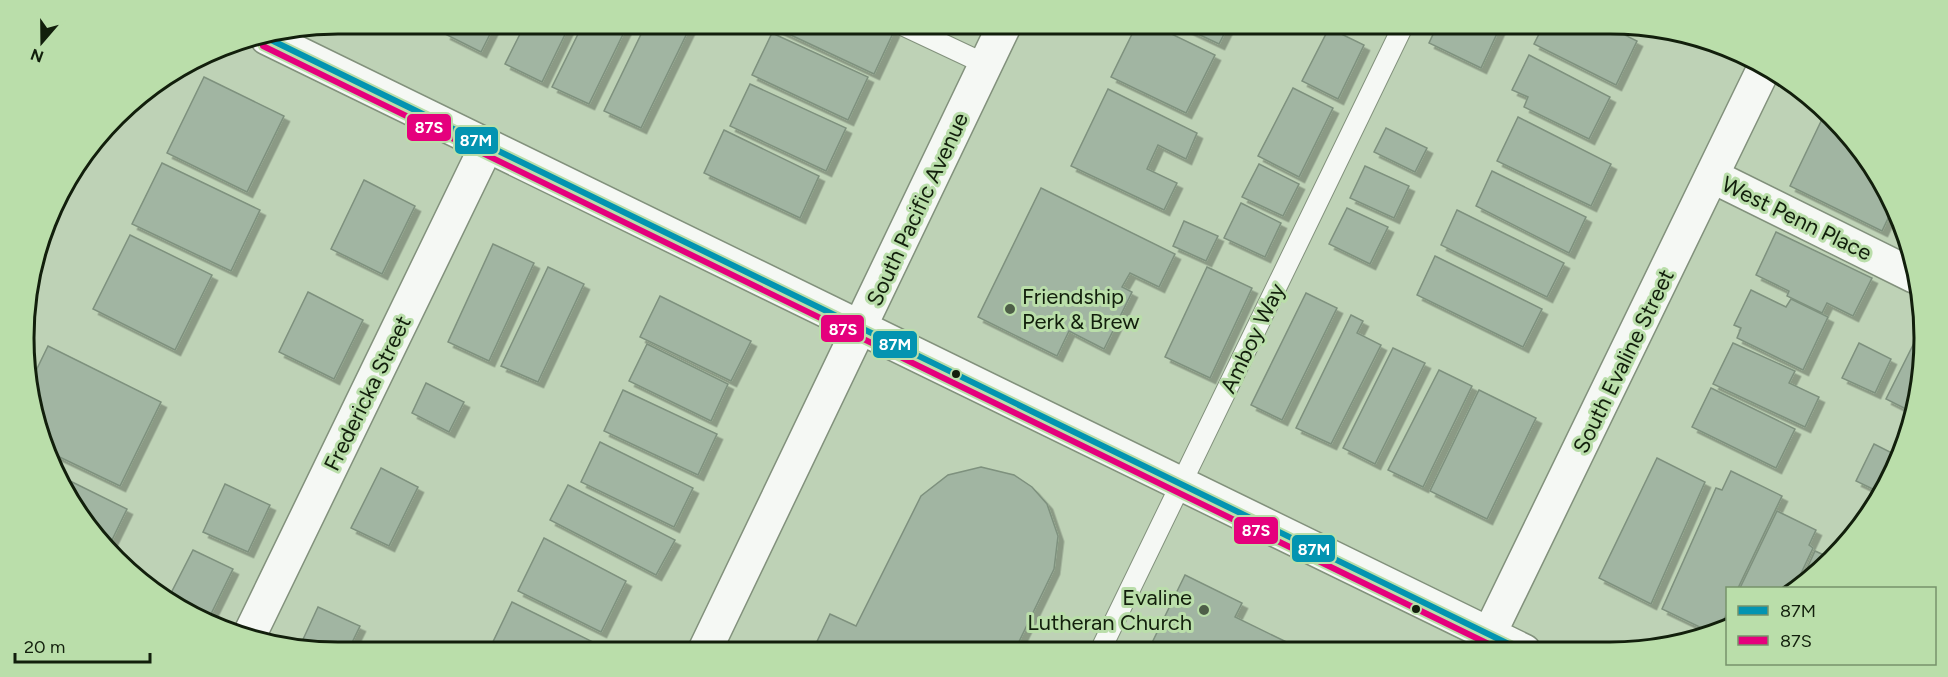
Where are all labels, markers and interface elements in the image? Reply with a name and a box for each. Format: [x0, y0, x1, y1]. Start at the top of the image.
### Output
north arrow [12, 12, 72, 72]
text: N [28, 45, 46, 67]
street label: South Pacific Avenue [861, 108, 974, 310]
line badge: 87S [406, 113, 452, 142]
text: 87S [415, 118, 443, 137]
line badge: 87M [454, 126, 499, 155]
text: 87M [460, 131, 492, 150]
street label: West Penn Place [1717, 170, 1876, 266]
street label: South Evaline Street [1567, 265, 1680, 458]
street label: Amboy Way [1214, 279, 1291, 398]
place label: Friendship Perk & Brew [1022, 283, 1140, 335]
marker: Friendship Perk & Brew [1003, 302, 1017, 316]
street label: Fredericka Street [318, 311, 417, 475]
line badge: 87S [820, 314, 865, 343]
text: 87S [829, 320, 857, 339]
line badge: 87M [872, 330, 918, 359]
text: 87M [879, 335, 911, 354]
unlabelled marker [950, 368, 962, 380]
line badge: 87S [1233, 516, 1279, 545]
text: 87S [1242, 521, 1270, 540]
line badge: 87M [1291, 534, 1336, 563]
text: 87M [1298, 540, 1330, 559]
place label: Evaline Lutheran Church [1027, 584, 1192, 636]
legend [1726, 587, 1936, 665]
text: 87M [1780, 600, 1816, 622]
marker: Evaline Lutheran Church [1197, 603, 1211, 617]
unlabelled marker [1410, 603, 1422, 615]
scale bar [15, 626, 150, 664]
text: 87S [1780, 630, 1812, 652]
text: 20 m [24, 636, 65, 658]

